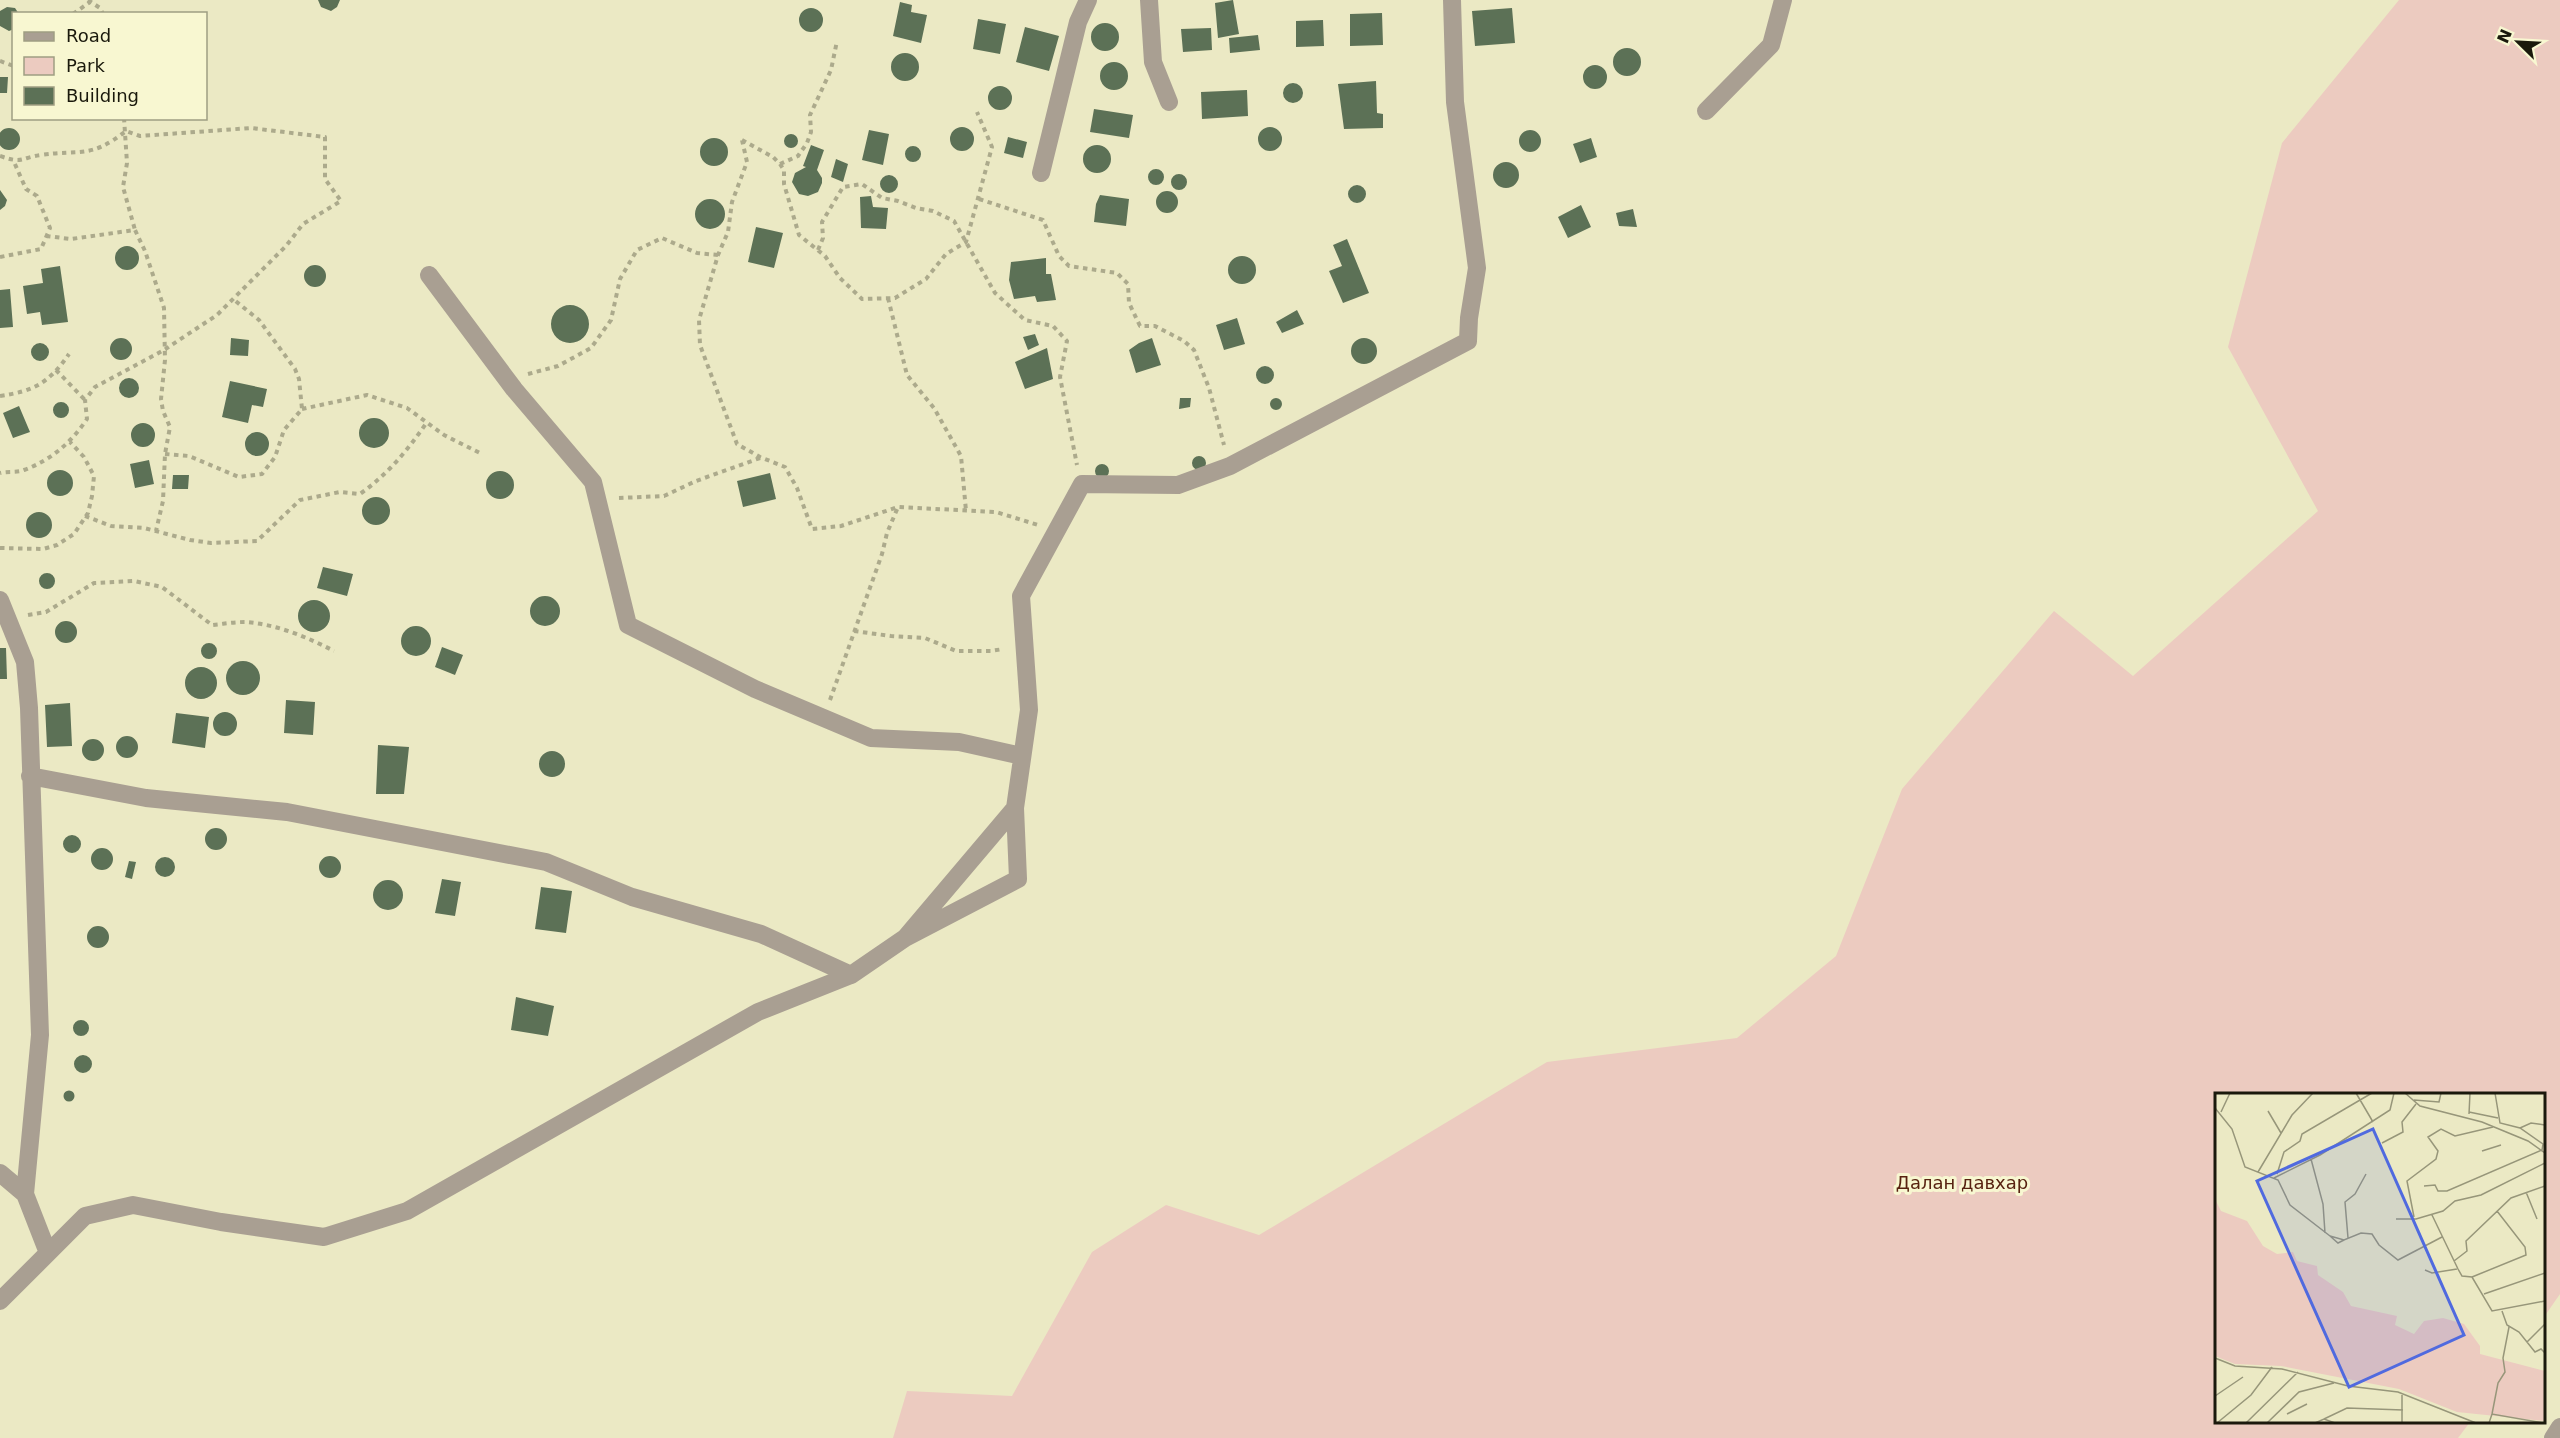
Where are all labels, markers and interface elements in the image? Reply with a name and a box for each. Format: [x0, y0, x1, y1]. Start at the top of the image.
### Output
legend [12, 12, 207, 120]
north arrow [2488, 12, 2548, 72]
text: Road [66, 25, 111, 46]
text: N [2493, 26, 2516, 46]
text: Park [66, 55, 105, 76]
text: Building [66, 85, 139, 106]
inset map [2215, 1093, 2545, 1423]
park label: Далан давхар [1896, 1172, 2028, 1193]

